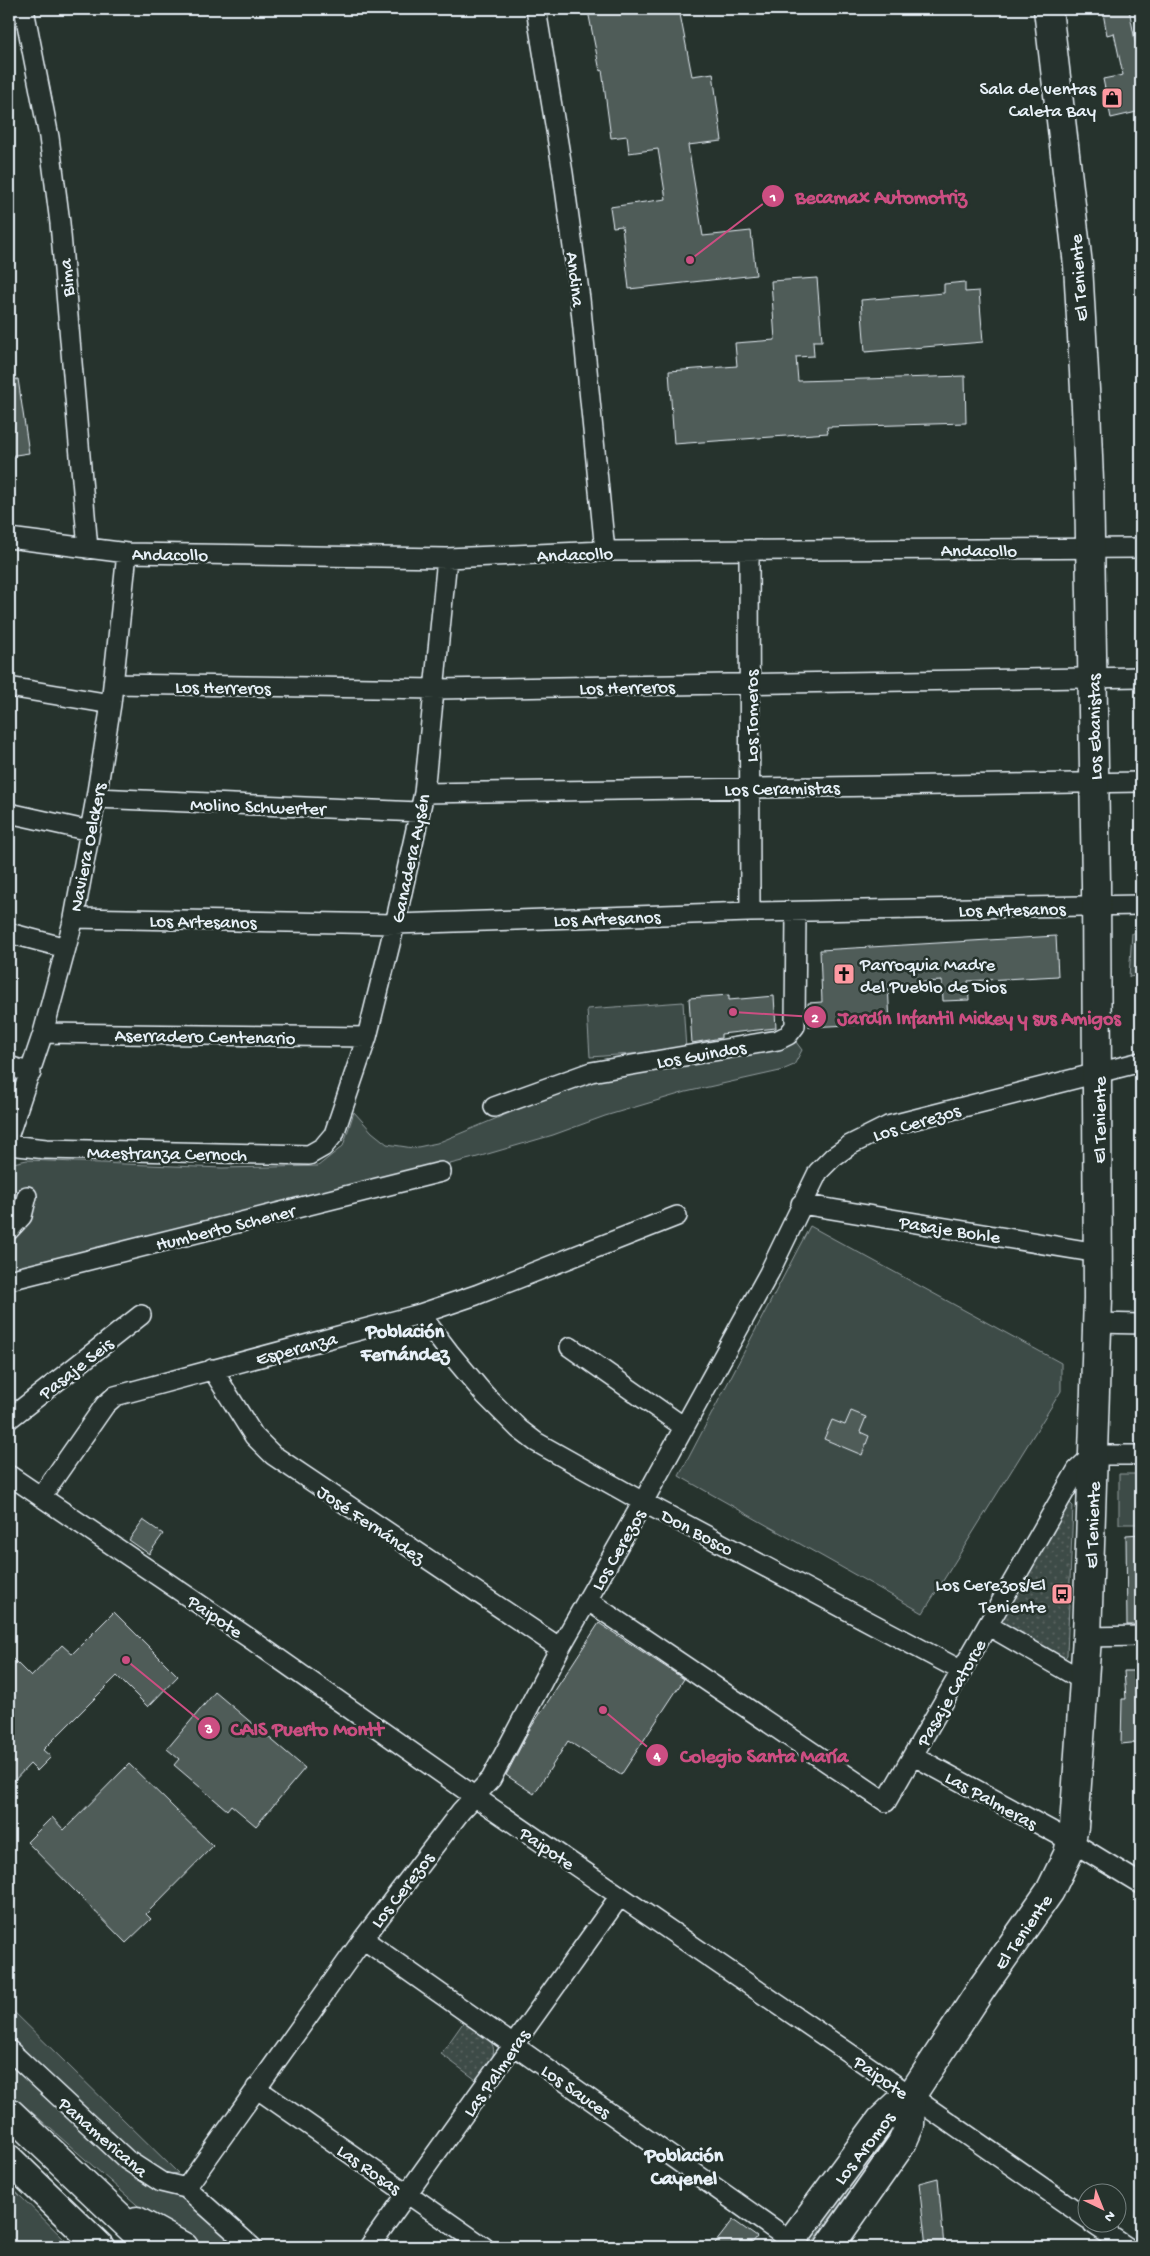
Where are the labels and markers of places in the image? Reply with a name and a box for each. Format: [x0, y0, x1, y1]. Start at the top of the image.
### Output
place label: Sala de ventas Caleta Bay [979, 79, 1097, 124]
shop icon: Sala de ventas Caleta Bay [1100, 86, 1124, 110]
callout: Becamax Automotriz [761, 178, 977, 213]
place label: Parroquia Madre del Pueblo de Dios [859, 955, 1007, 1000]
church icon: Parroquia Madre del Pueblo de Dios [832, 962, 856, 986]
callout: Jardín Infantil Mickey y sus Amigos [803, 999, 1131, 1034]
place label: Los Cerezos/El Teniente [935, 1575, 1046, 1620]
bus stop icon: Los Cerezos/El Teniente [1050, 1582, 1074, 1606]
callout: CAIS Puerto Montt [196, 1711, 394, 1746]
callout: Colegio Santa María [645, 1737, 858, 1772]

